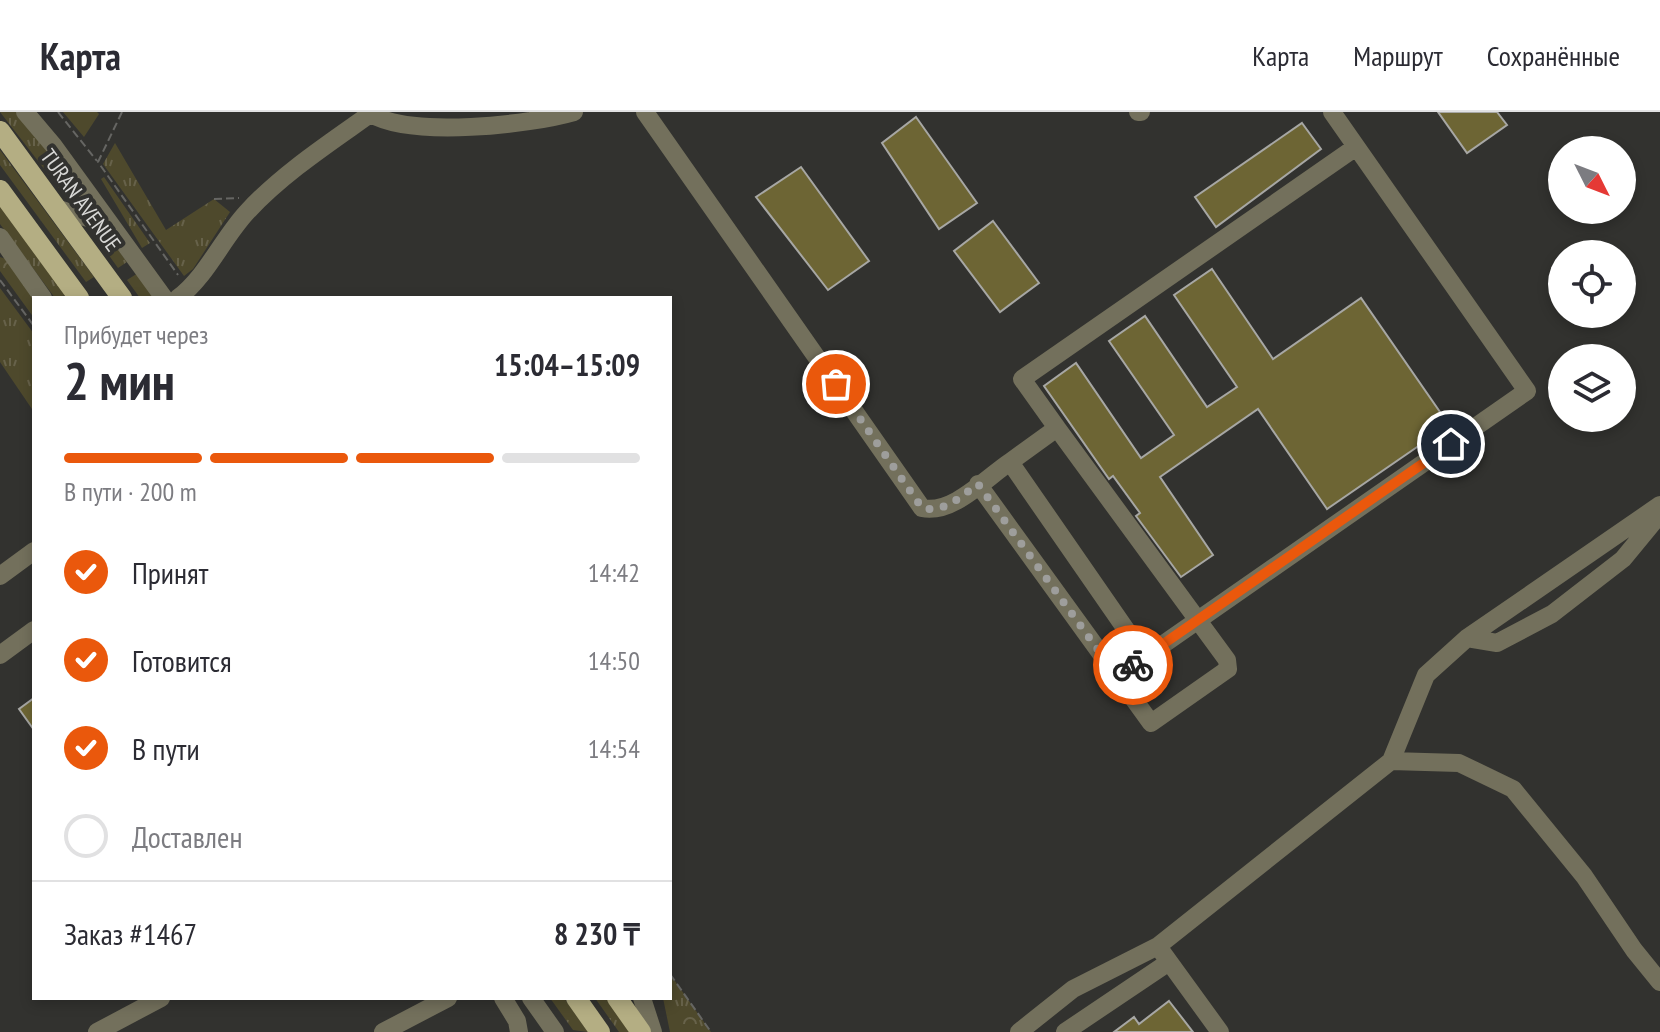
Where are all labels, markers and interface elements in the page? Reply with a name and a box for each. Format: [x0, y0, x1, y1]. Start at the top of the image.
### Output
text: Карта [40, 31, 121, 80]
text: Карта [1252, 37, 1309, 74]
text: Маршрут [1353, 37, 1443, 74]
text: Сохранённые [1487, 37, 1620, 74]
north arrow [1548, 136, 1636, 224]
map controls [1548, 136, 1636, 432]
street label: TURAN AVENUE [35, 143, 127, 257]
button: locate [1548, 240, 1636, 328]
text: Прибудет через [64, 318, 208, 351]
button: layers [1548, 344, 1636, 432]
text: 15:04–15:09 [494, 345, 640, 384]
text: 2 мин [64, 347, 175, 414]
pin [802, 350, 870, 418]
icon: bag [814, 362, 858, 406]
pin [1417, 410, 1485, 478]
icon: home [1429, 422, 1473, 466]
text: В пути · 200 m [64, 475, 197, 508]
icon: check [64, 550, 108, 594]
text: Принят [132, 553, 208, 592]
text: 14:42 [588, 556, 640, 589]
courier [1093, 625, 1173, 705]
icon: check [64, 638, 108, 682]
text: Готовится [132, 641, 232, 680]
icon: bike [1111, 643, 1155, 687]
text: 14:50 [588, 644, 640, 677]
icon: check [64, 726, 108, 770]
text: В пути [132, 729, 200, 768]
text: 14:54 [588, 732, 640, 765]
text: Доставлен [132, 817, 242, 856]
text: Заказ #1467 [64, 914, 197, 953]
text: 8 230 ₸ [554, 914, 640, 953]

